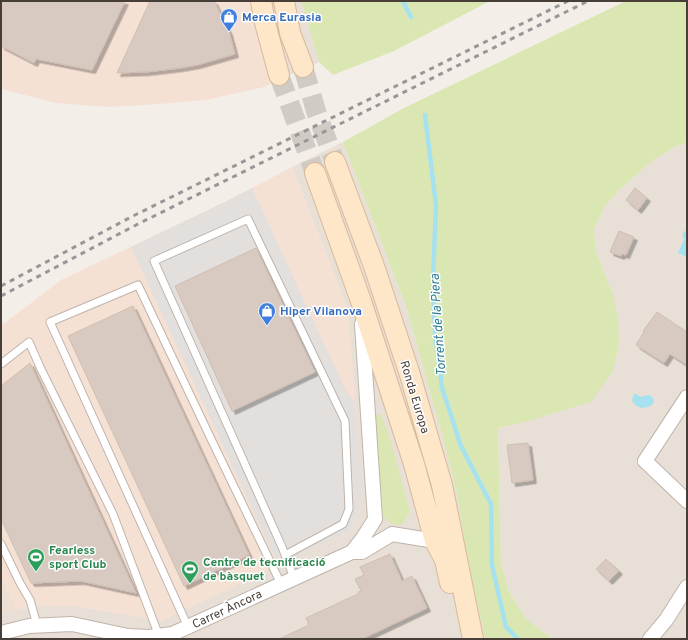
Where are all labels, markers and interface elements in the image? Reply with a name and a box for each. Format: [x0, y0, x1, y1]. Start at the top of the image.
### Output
shop icon: Merca Eurasia [219, 7, 239, 32]
place label: Merca Eurasia [242, 10, 321, 26]
water label: Torrent de la Piera [427, 273, 451, 377]
shop icon: Hiper Vilanova [257, 301, 277, 326]
place label: Hiper Vilanova [280, 304, 362, 320]
street label: Ronda Europa [395, 359, 433, 436]
place label: Fearless sport Club [49, 543, 107, 573]
sports icon: Fearless sport Club [26, 547, 46, 572]
place label: Centre de tecnificació de bàsquet [203, 555, 326, 585]
sports icon: Centre de tecnificació de bàsquet [180, 559, 200, 584]
street label: Carrer Àncora [190, 587, 265, 633]

